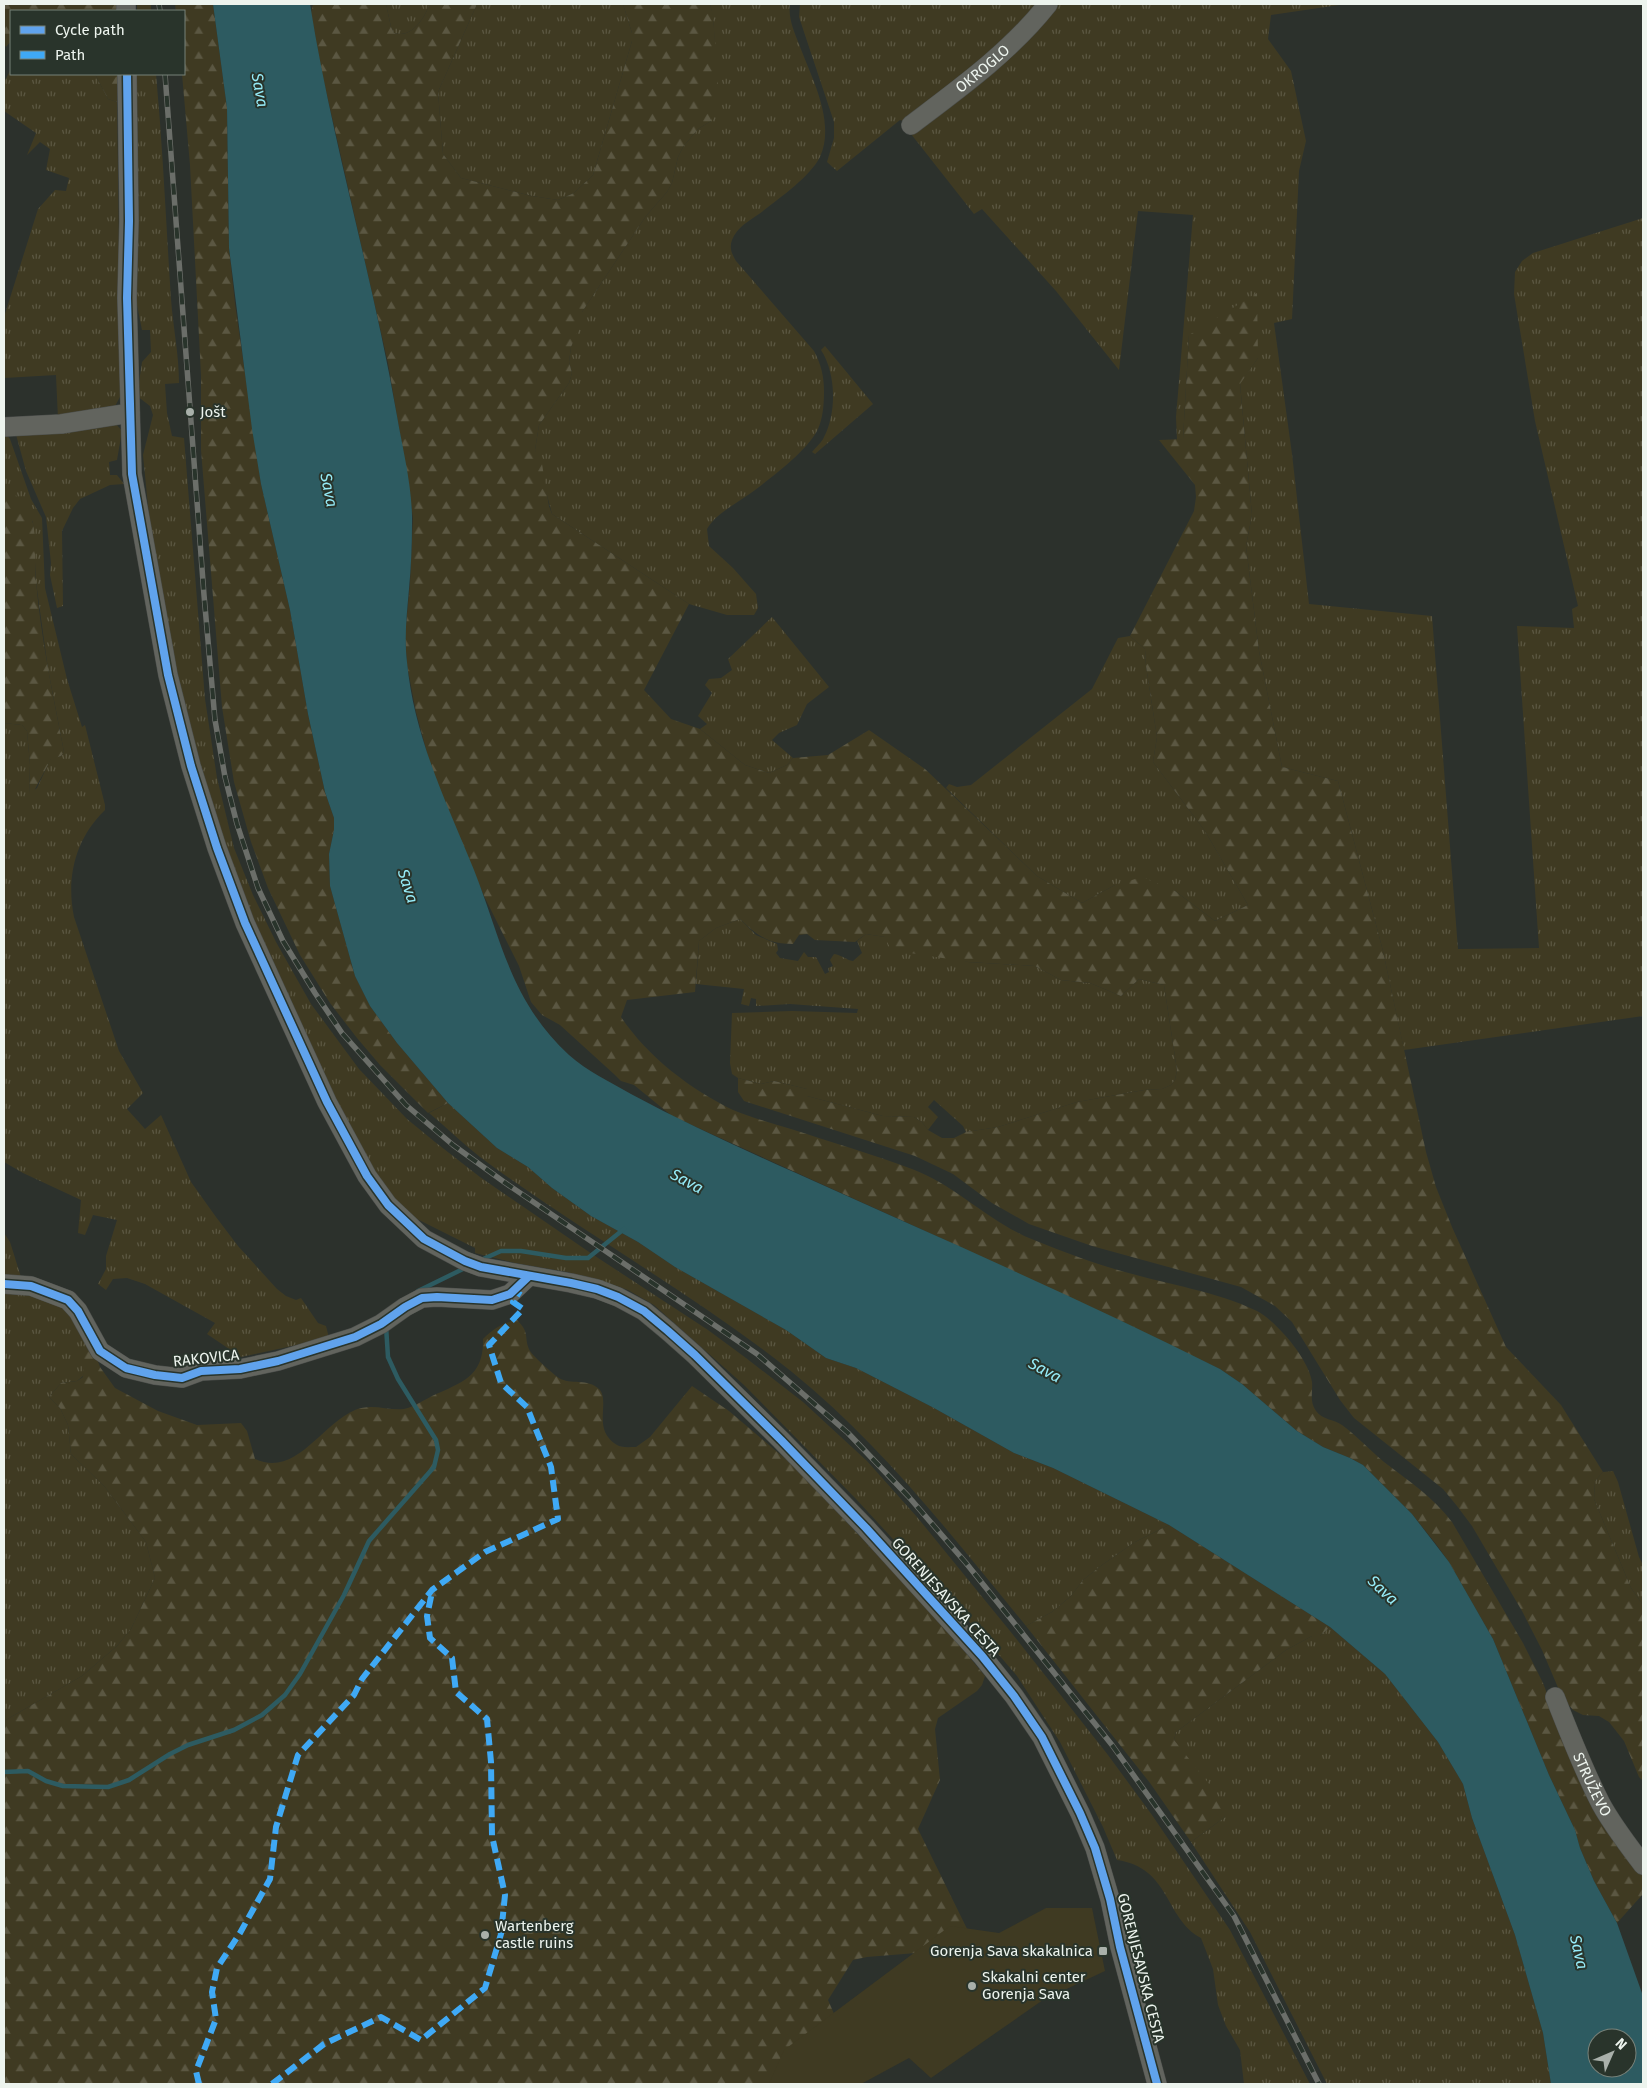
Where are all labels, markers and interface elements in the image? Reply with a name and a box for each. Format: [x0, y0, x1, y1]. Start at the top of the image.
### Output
legend [10, 10, 185, 75]
text: Cycle path [55, 21, 125, 39]
street label: OKROGLO [952, 41, 1013, 97]
text: Path [55, 46, 85, 64]
water label: Sava [247, 70, 272, 109]
place label: Jošt [200, 403, 226, 421]
marker: Jošt [184, 406, 196, 418]
water label: Sava [316, 470, 342, 509]
water label: Sava [393, 866, 422, 905]
water label: Sava [666, 1164, 707, 1197]
street label: RAKOVICA [172, 1346, 240, 1370]
water label: Sava [1024, 1353, 1065, 1386]
street label: GORENJESAVSKA CESTA [888, 1534, 1004, 1660]
water label: Sava [1363, 1571, 1402, 1609]
street label: STRUŽEVO [1569, 1750, 1615, 1820]
street label: GORENJESAVSKA CESTA [1114, 1891, 1168, 2045]
place label: Wartenberg castle ruins [495, 1917, 574, 1952]
marker: Wartenberg castle ruins [479, 1929, 491, 1941]
water label: Sava [1566, 1932, 1592, 1971]
place label: Gorenja Sava skakalnica [930, 1942, 1093, 1960]
marker: Gorenja Sava skakalnica [1097, 1945, 1109, 1957]
place label: Skakalni center Gorenja Sava [982, 1968, 1086, 2003]
marker: Skakalni center Gorenja Sava [966, 1980, 978, 1992]
north arrow [1587, 2028, 1637, 2078]
text: N [1612, 2035, 1630, 2053]

